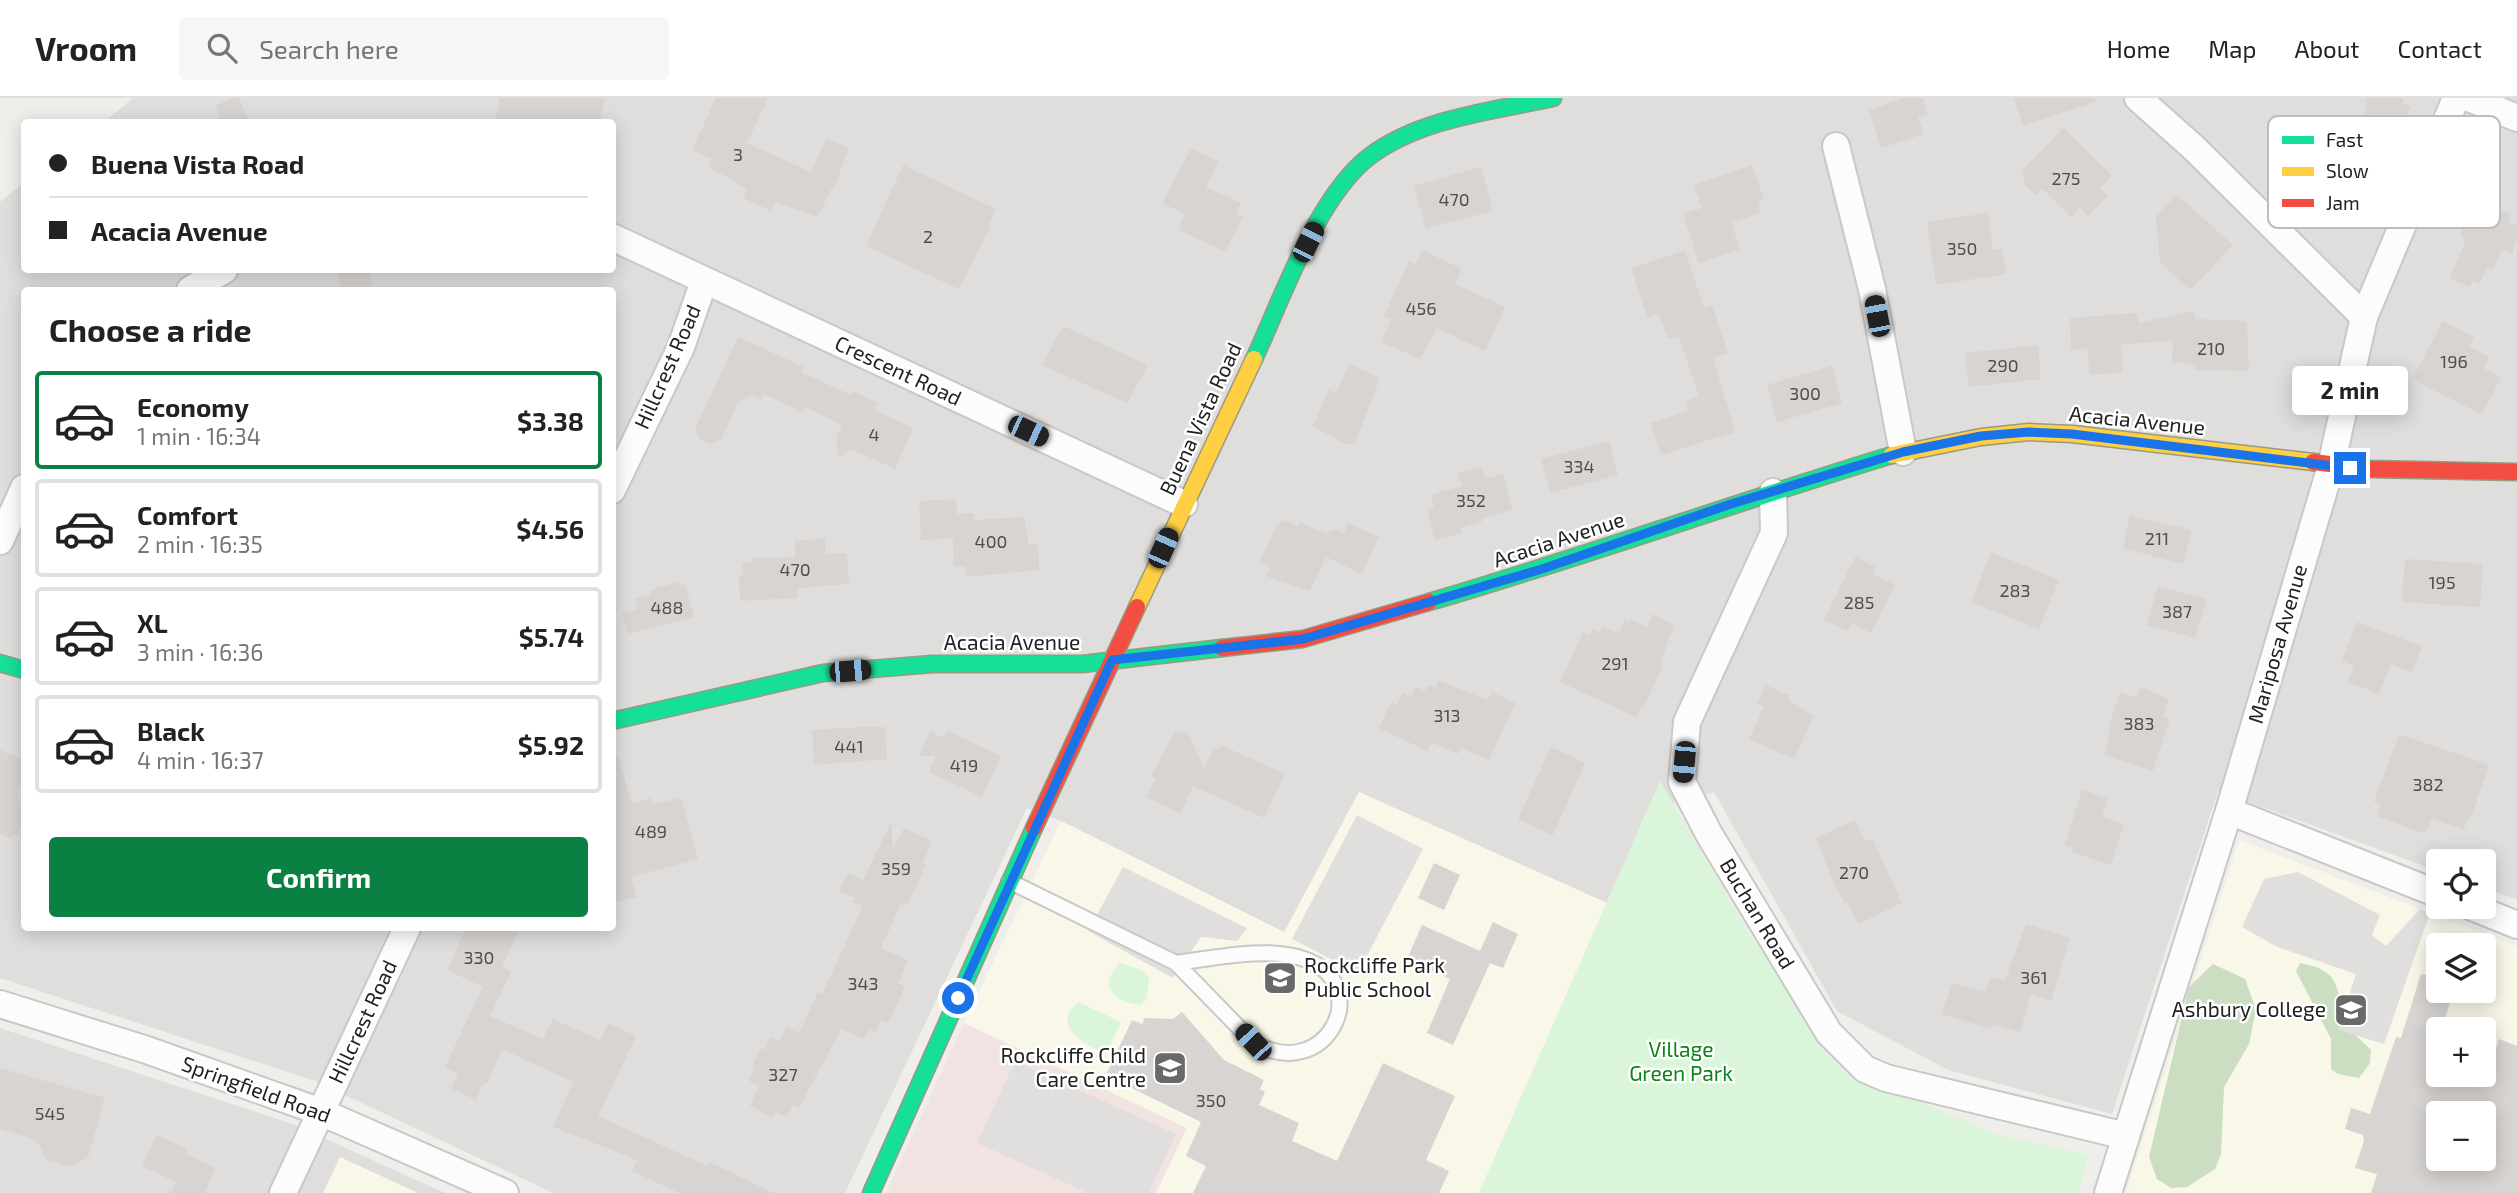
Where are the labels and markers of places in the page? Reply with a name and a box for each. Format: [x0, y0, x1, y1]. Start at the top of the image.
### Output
place label: Rockcliffe Park Public School [1304, 952, 1445, 1001]
school or university icon: Rockcliffe Park Public School [1261, 959, 1299, 997]
school or university icon: Ashbury College [2332, 991, 2370, 1029]
place label: Ashbury College [2172, 996, 2326, 1021]
place label: Rockcliffe Child Care Centre [1000, 1042, 1146, 1091]
school or university icon: Rockcliffe Child Care Centre [1151, 1049, 1189, 1087]

